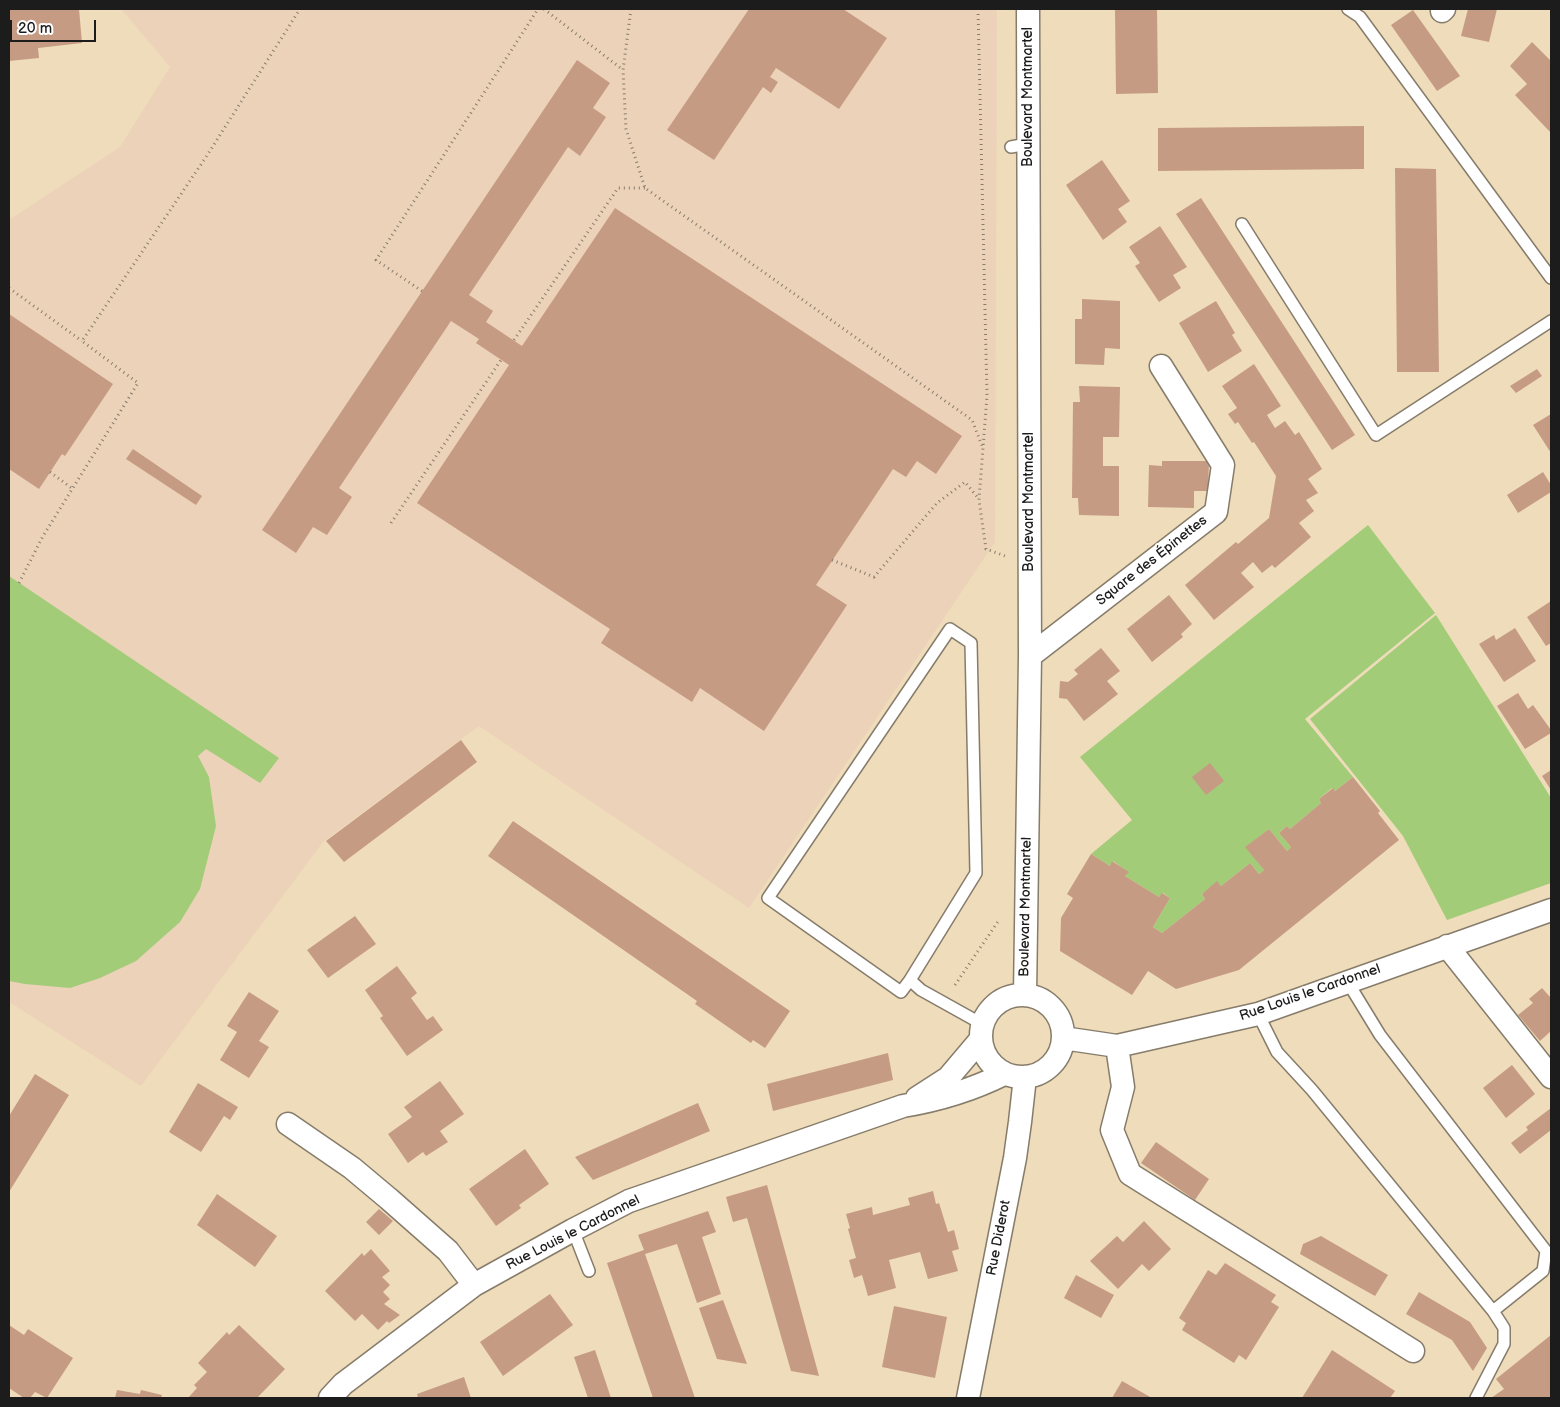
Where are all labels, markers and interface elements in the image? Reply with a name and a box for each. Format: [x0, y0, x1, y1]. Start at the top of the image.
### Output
scale bar [12, 10, 99, 42]
text: 20 m [18, 19, 52, 38]
street label: Boulevard Montmartel [1020, 27, 1036, 167]
street label: Boulevard Montmartel [1021, 432, 1037, 572]
street label: Square des Épinettes [1093, 512, 1211, 610]
street label: Boulevard Montmartel [1016, 837, 1036, 977]
street label: Rue Louis le Cardonnel [1237, 961, 1383, 1025]
street label: Rue Louis le Cardonnel [503, 1192, 643, 1274]
street label: Rue Diderot [983, 1199, 1015, 1277]

